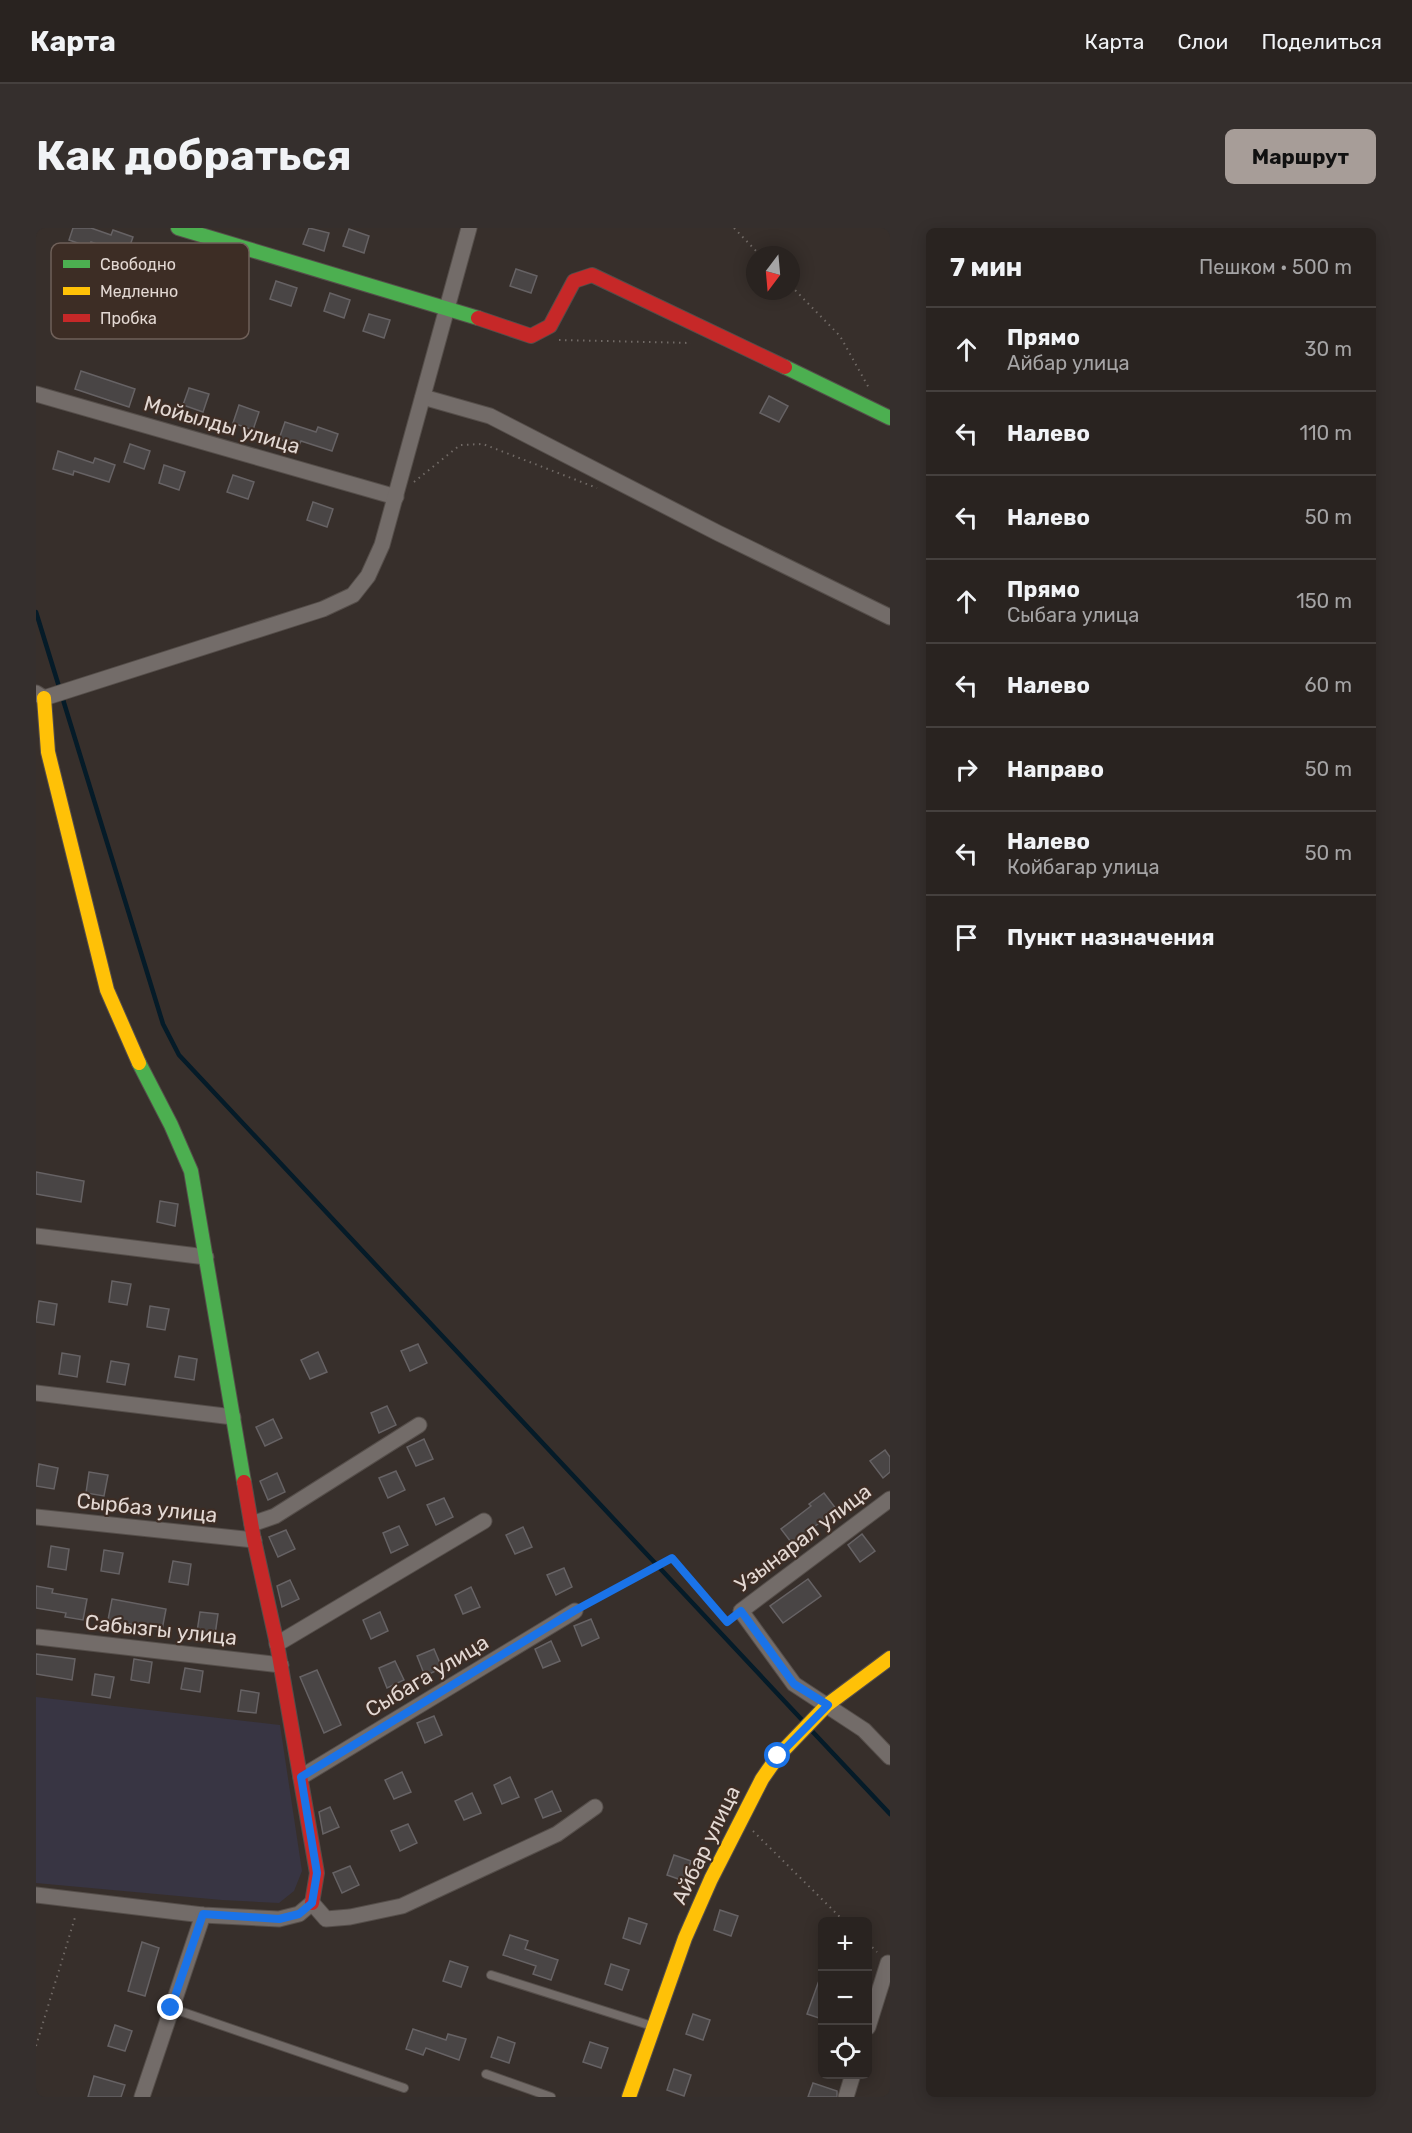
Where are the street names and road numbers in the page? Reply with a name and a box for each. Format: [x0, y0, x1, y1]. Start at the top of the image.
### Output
street label: Мойылды улица [141, 390, 303, 459]
street label: Узынарал улица [730, 1478, 876, 1597]
street label: Сырбаз улица [75, 1488, 219, 1527]
street label: Сабызгы улица [84, 1609, 238, 1650]
street label: Сыбага улица [361, 1629, 493, 1722]
street label: Айбар улица [666, 1781, 745, 1908]

